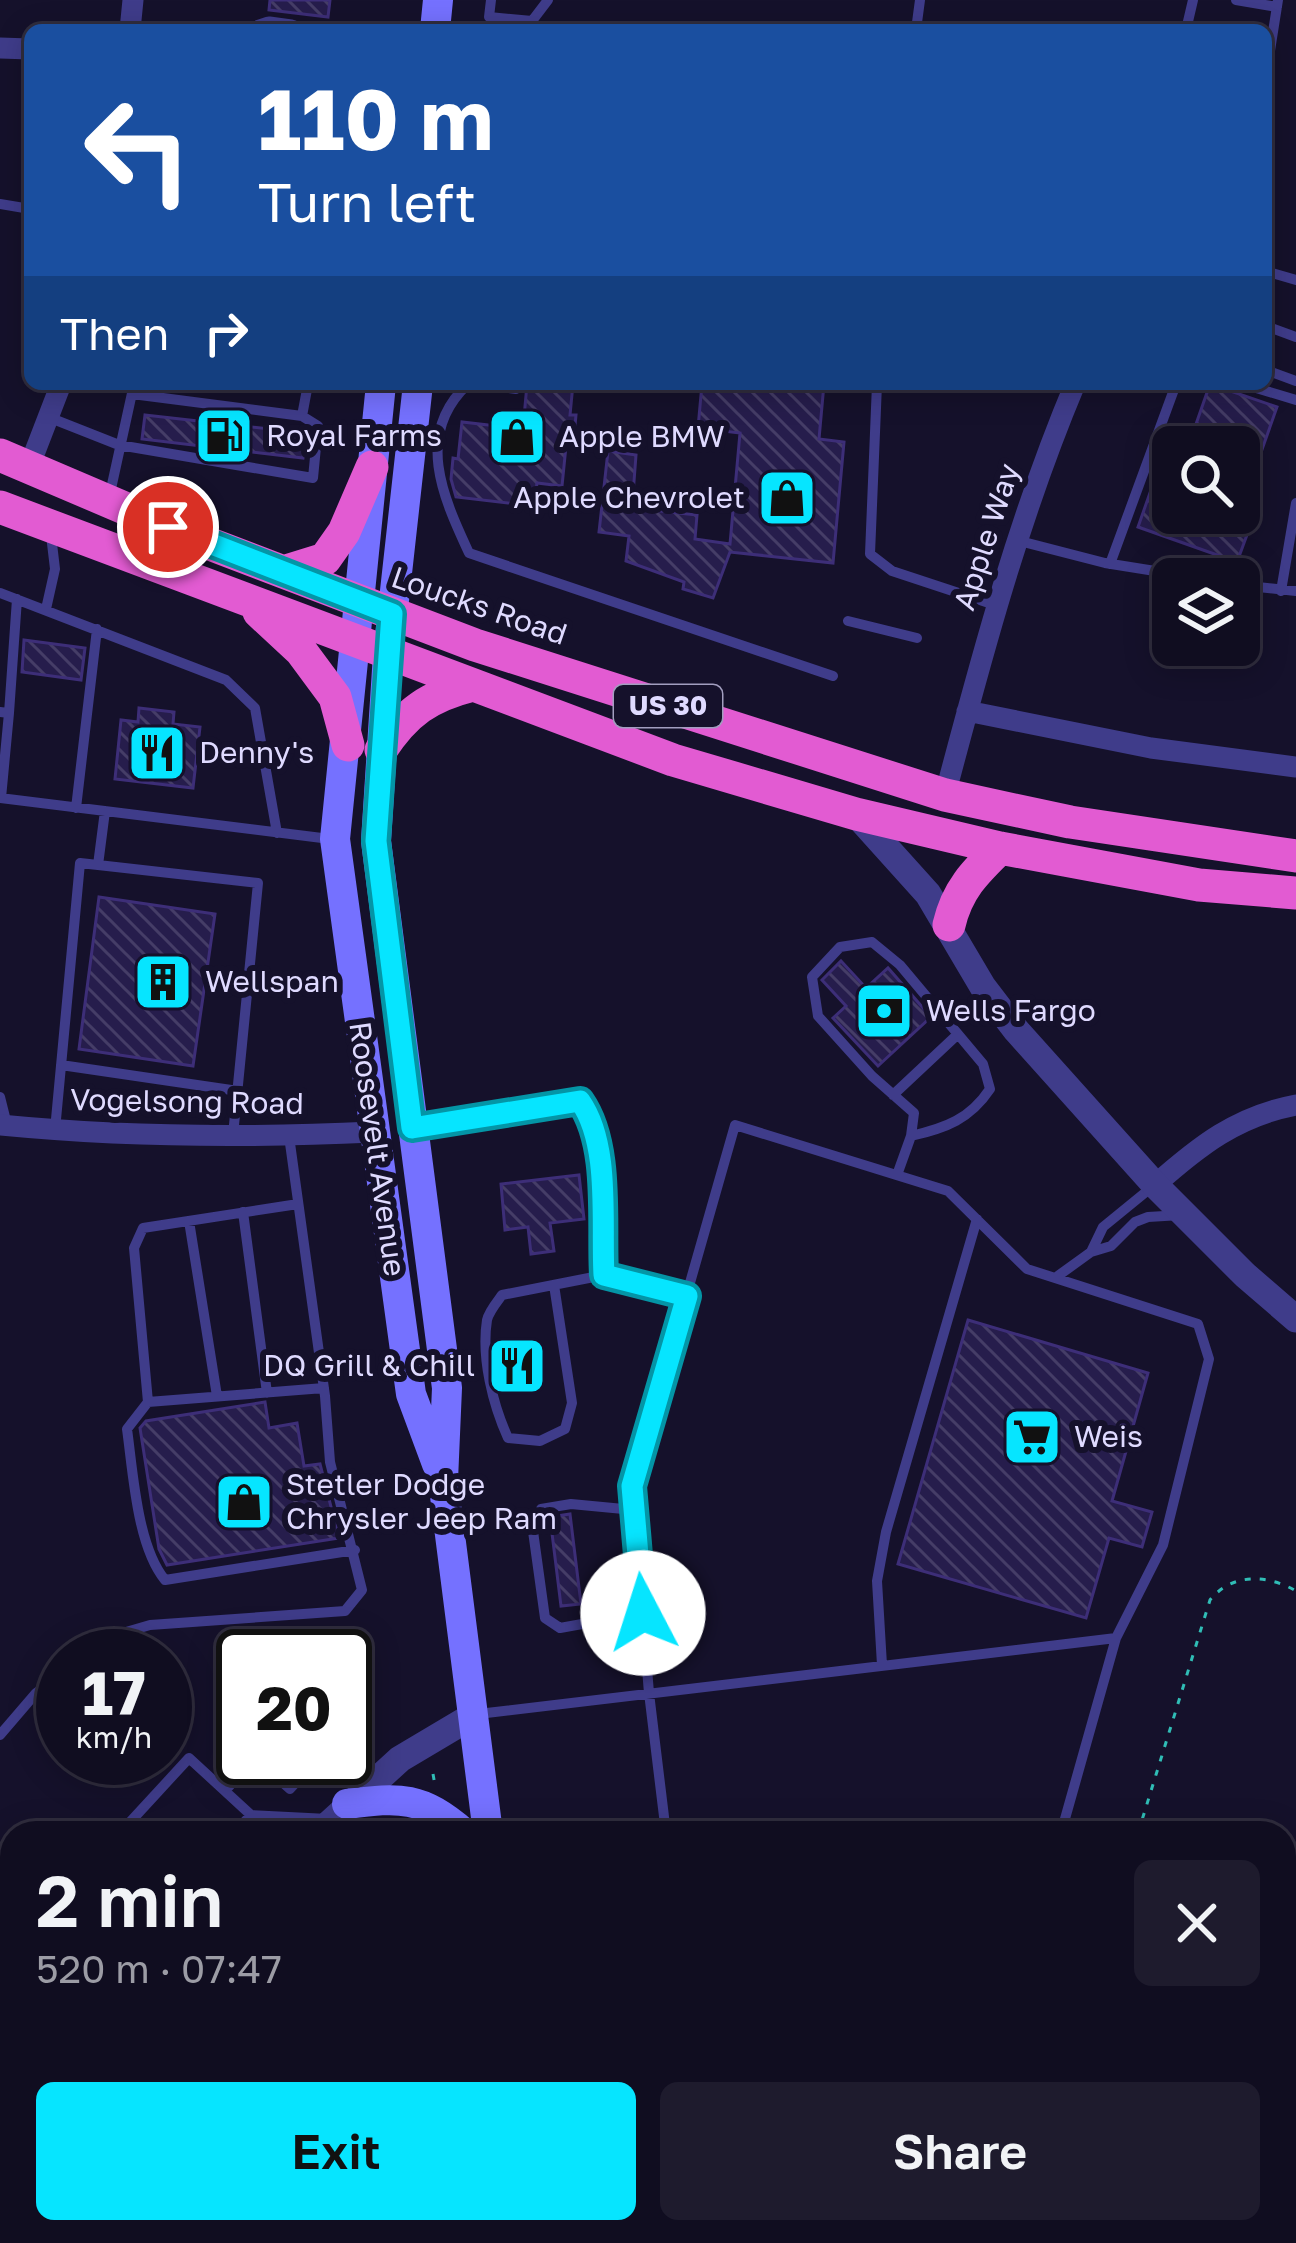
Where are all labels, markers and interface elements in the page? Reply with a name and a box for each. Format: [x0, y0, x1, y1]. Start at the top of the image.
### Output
text: 110 m [258, 68, 494, 168]
icon: left [60, 72, 216, 228]
text: Turn left [258, 169, 476, 234]
icon: right [193, 300, 259, 366]
text: Then [60, 306, 169, 360]
fuel station icon: Royal Farms [193, 405, 255, 467]
shop icon: Apple BMW [486, 406, 548, 468]
place label: Royal Farms [266, 417, 442, 453]
place label: Apple BMW [559, 418, 725, 454]
map controls [1152, 426, 1260, 666]
button: search [1152, 426, 1260, 534]
street label: Apple Way [945, 459, 1027, 615]
shop icon: Apple Chevrolet [756, 467, 818, 529]
pin [117, 476, 219, 578]
place label: Apple Chevrolet [513, 479, 745, 515]
icon: arrive [135, 494, 201, 560]
street label: Loucks Road [387, 558, 572, 652]
button: layers [1152, 558, 1260, 666]
road number: US 30 [614, 685, 722, 727]
restaurant icon: Denny's [126, 722, 188, 784]
place label: Denny's [199, 734, 314, 770]
building icon: Wellspan [132, 951, 194, 1013]
place label: Wellspan [205, 963, 339, 999]
bank icon: Wells Fargo [853, 980, 915, 1042]
place label: Wells Fargo [926, 992, 1096, 1028]
street label: Roosevelt Avenue [342, 1019, 414, 1279]
street label: Vogelsong Road [70, 1081, 304, 1121]
restaurant icon: DQ Grill & Chill [486, 1335, 548, 1397]
place label: DQ Grill & Chill [263, 1347, 475, 1383]
supermarket icon: Weis [1001, 1406, 1063, 1468]
place label: Weis [1074, 1418, 1143, 1454]
place label: Stetler Dodge Chrysler Jeep Ram [286, 1466, 557, 1536]
shop icon: Stetler Dodge Chrysler Jeep Ram [213, 1471, 275, 1533]
position arrow [580, 1550, 706, 1676]
speed limit sign: 20 [216, 1629, 372, 1785]
text: 17 [82, 1656, 146, 1728]
text: km/h [76, 1719, 152, 1755]
text: 2 min [36, 1856, 223, 1943]
button: close [1134, 1860, 1260, 1986]
text: 520 m · 07:47 [36, 1945, 282, 1992]
button: Exit [36, 2082, 636, 2220]
button: Share [660, 2082, 1260, 2220]

